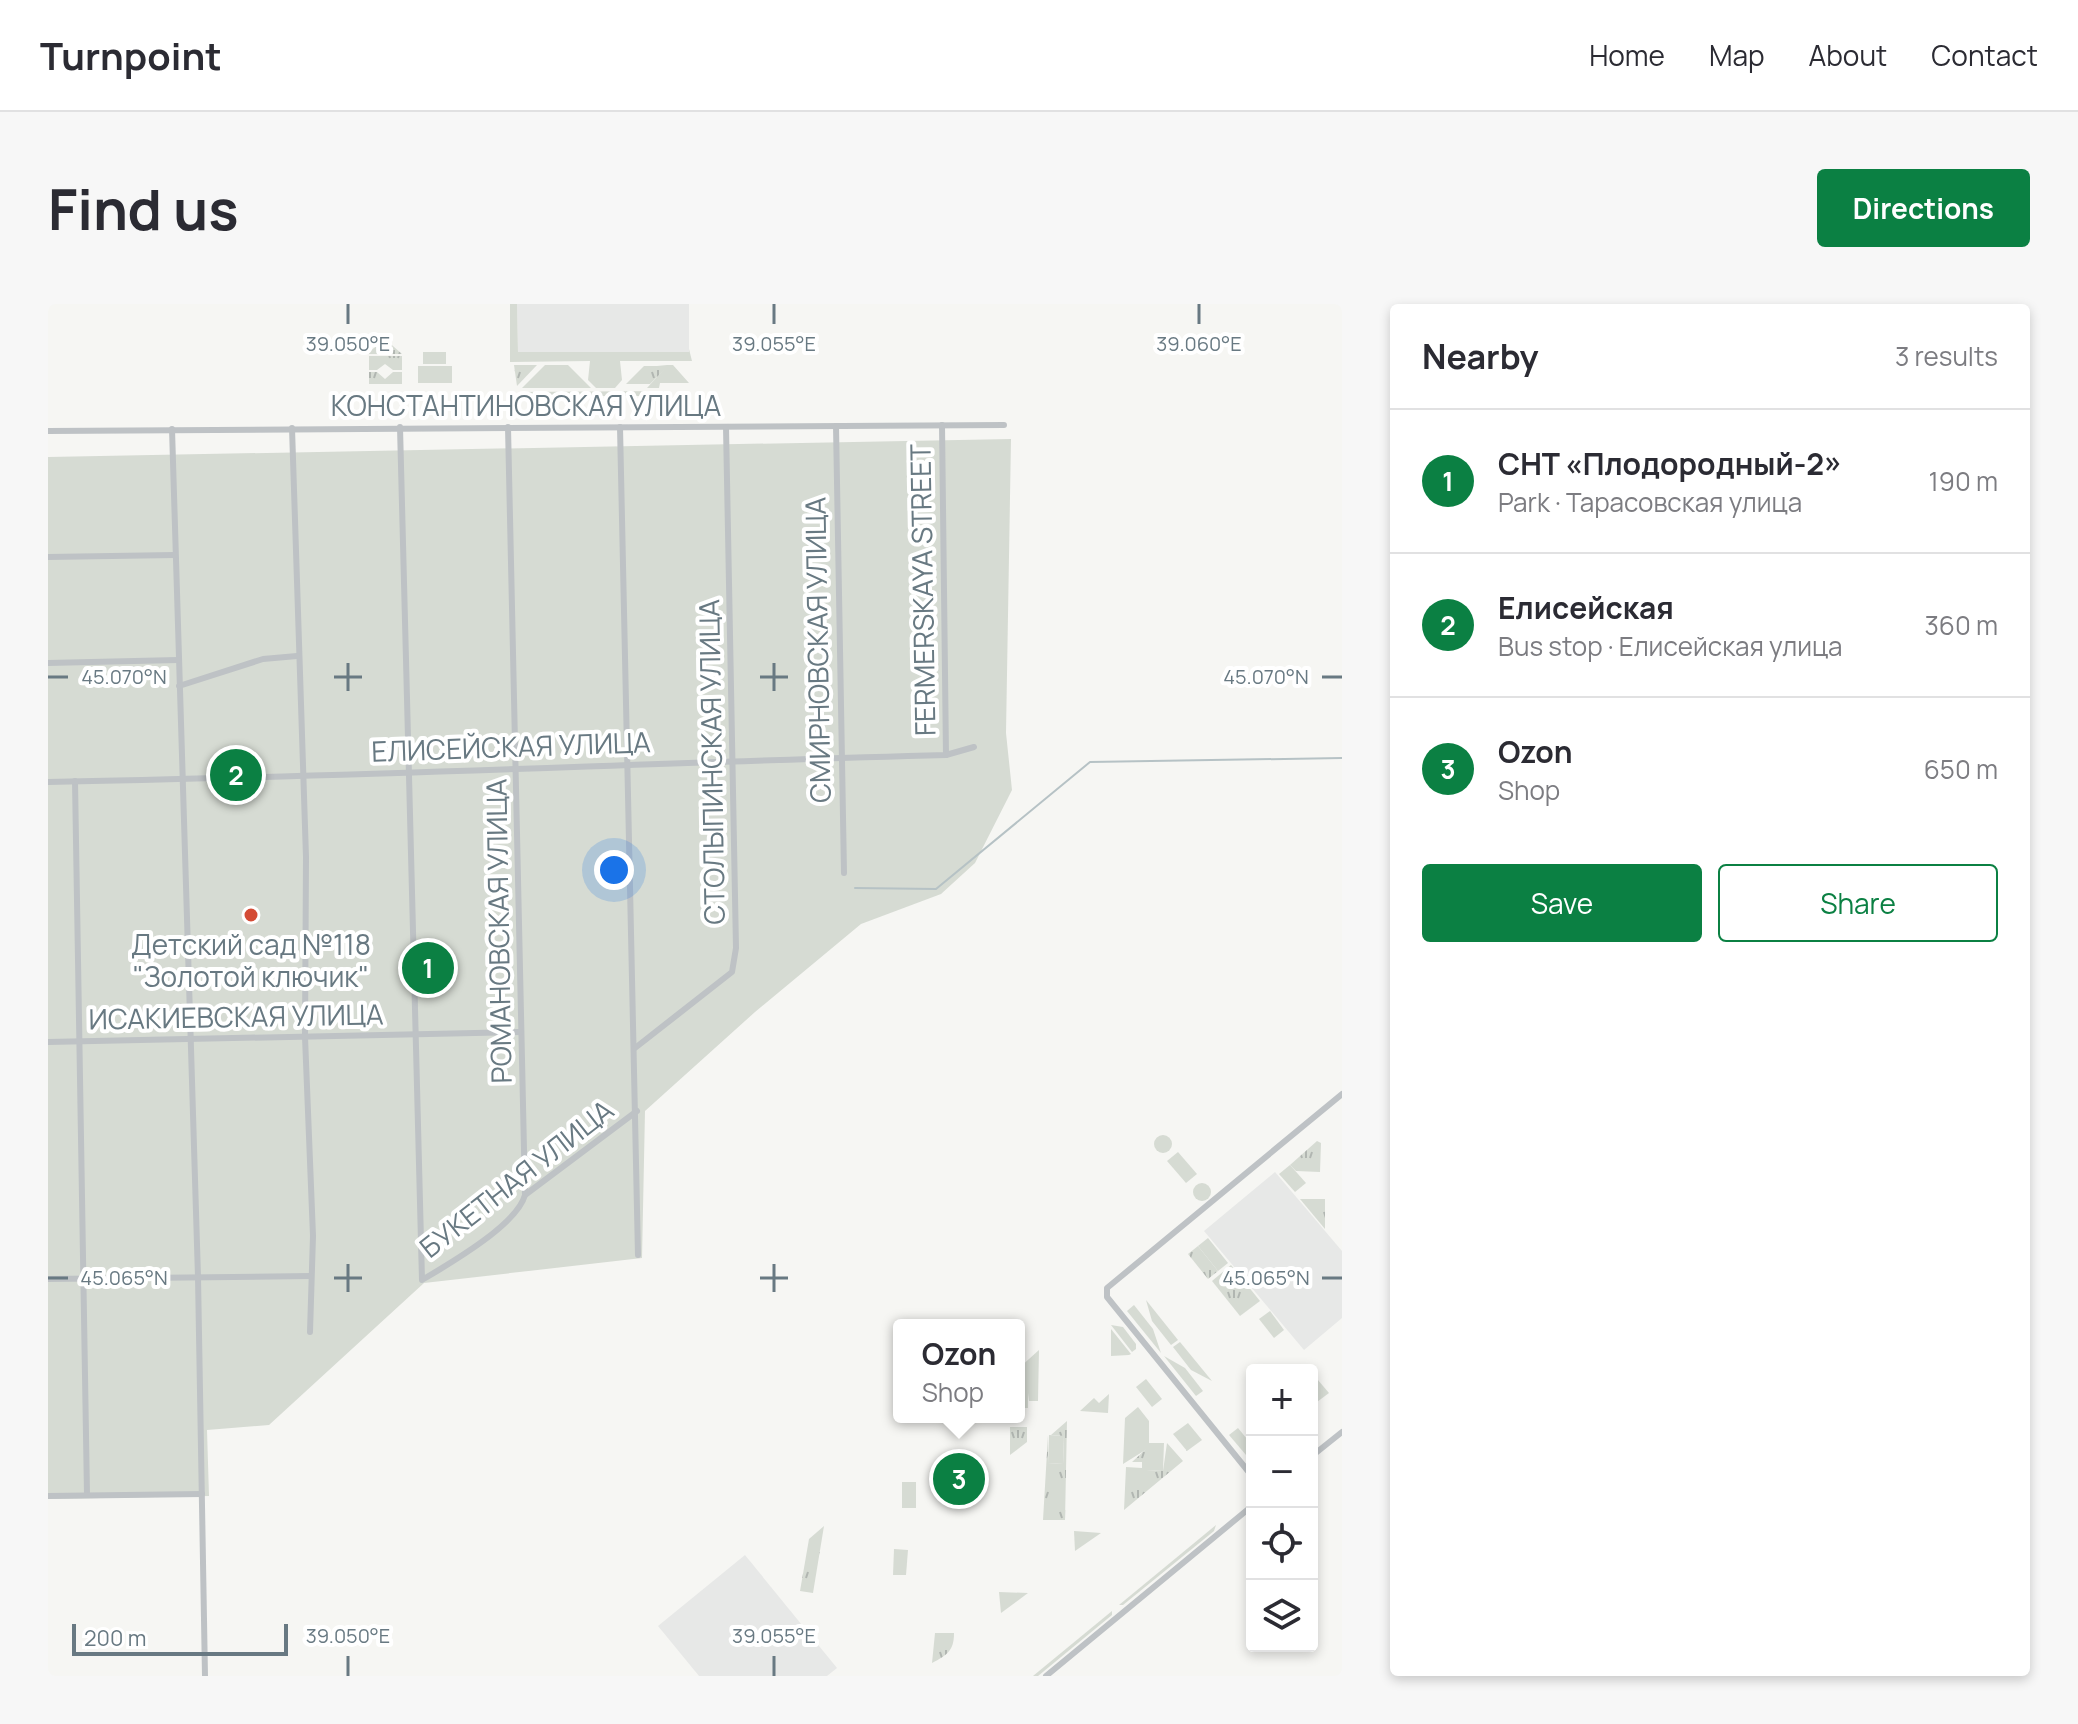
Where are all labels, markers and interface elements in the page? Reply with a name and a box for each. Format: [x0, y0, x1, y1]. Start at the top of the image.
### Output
text: Turnpoint [40, 29, 222, 81]
text: Home [1589, 36, 1665, 74]
text: Map [1709, 36, 1765, 74]
text: About [1809, 36, 1887, 74]
text: Contact [1931, 36, 2038, 74]
button: Directions [1817, 169, 2030, 247]
text: Find us [48, 170, 239, 247]
text: 39.050°E [306, 330, 390, 357]
text: 39.055°E [732, 330, 816, 357]
text: 39.060°E [1156, 330, 1242, 357]
text: Nearby [1422, 333, 1538, 379]
text: 3 results [1895, 338, 1998, 374]
street label: КОНСТАНТИНОВСКАЯ УЛИЦА [331, 386, 721, 424]
street label: FERMERSKAYA STREET [900, 443, 944, 736]
text: СНТ «Плодородный-2» [1498, 443, 1842, 484]
text: 1 [1442, 463, 1454, 499]
text: 190 m [1929, 463, 1998, 499]
text: Park · Тарасовская улица [1498, 484, 1802, 520]
street label: СМИРНОВСКАЯ УЛИЦА [795, 496, 839, 803]
text: Елисейская [1498, 587, 1674, 628]
street label: СТОЛЫПИНСКАЯ УЛИЦА [689, 599, 733, 925]
text: 2 [1440, 607, 1456, 643]
text: 360 m [1924, 607, 1998, 643]
text: Bus stop · Елисейская улица [1498, 628, 1843, 664]
text: 45.070°N [81, 663, 167, 690]
text: 45.070°N [1223, 663, 1309, 690]
street label: ЕЛИСЕЙСКАЯ УЛИЦА [371, 722, 652, 770]
text: Ozon [1498, 731, 1573, 772]
pin: 2 [210, 745, 262, 805]
text: 3 [1440, 751, 1456, 787]
text: 650 m [1924, 751, 1998, 787]
text: Shop [1498, 772, 1560, 808]
street label: РОМАНОВСКАЯ УЛИЦА [476, 778, 520, 1084]
your location [594, 850, 634, 890]
button: Save [1422, 864, 1702, 942]
button: Share [1718, 864, 1998, 942]
marker: Детский сад №118 "Золотой ключик" [242, 906, 260, 924]
place label: Детский сад №118 "Золотой ключик" [131, 925, 371, 995]
pin: 1 [402, 938, 454, 998]
street label: ИСАКИЕВСКАЯ УЛИЦА [88, 994, 384, 1038]
street label: БУКЕТНАЯ УЛИЦА [411, 1090, 621, 1266]
text: 45.065°N [80, 1264, 168, 1291]
text: 45.065°N [1222, 1264, 1310, 1291]
popup [893, 1319, 1025, 1423]
text: Ozon [922, 1333, 996, 1374]
map controls [1246, 1364, 1318, 1652]
button: + [1246, 1364, 1318, 1436]
text: Shop [922, 1374, 984, 1410]
button: − [1246, 1436, 1318, 1508]
pin: 3 [933, 1449, 985, 1509]
button: locate [1246, 1508, 1318, 1580]
button: layers [1246, 1580, 1318, 1652]
scale bar [72, 1620, 288, 1656]
text: 39.050°E [306, 1622, 390, 1649]
text: 39.055°E [732, 1622, 816, 1649]
text: 200 m [84, 1623, 146, 1653]

